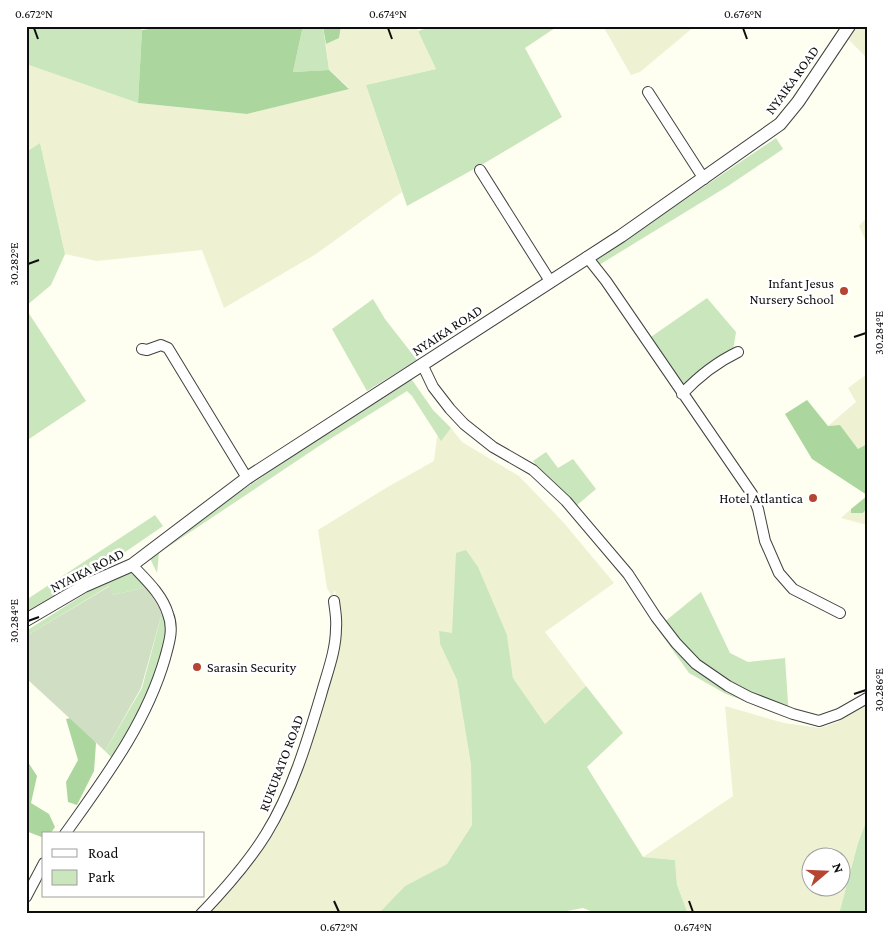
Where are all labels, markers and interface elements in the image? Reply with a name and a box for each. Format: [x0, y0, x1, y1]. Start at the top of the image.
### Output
text: 0.672°N [15, 7, 53, 21]
text: 0.674°N [369, 7, 407, 21]
text: 0.676°N [724, 7, 762, 21]
street label: NYAIKA ROAD [762, 43, 822, 117]
text: 30.282°E [7, 242, 21, 286]
place label: Infant Jesus Nursery School [749, 275, 834, 307]
marker: Infant Jesus Nursery School [838, 285, 850, 297]
street label: NYAIKA ROAD [409, 301, 485, 359]
text: 30.284°E [872, 311, 886, 355]
place label: Hotel Atlantica [719, 490, 804, 506]
marker: Hotel Atlantica [807, 492, 819, 504]
street label: NYAIKA ROAD [47, 545, 127, 595]
text: 30.284°E [7, 599, 21, 643]
place label: Sarasin Security [207, 659, 297, 675]
marker: Sarasin Security [191, 661, 203, 673]
text: 30.286°E [872, 668, 886, 712]
street label: RUKURATO ROAD [255, 712, 307, 814]
legend [42, 832, 205, 898]
text: Road [88, 845, 119, 861]
north arrow [800, 848, 850, 898]
text: N [829, 861, 848, 875]
text: Park [88, 869, 115, 885]
text: 0.672°N [320, 920, 358, 934]
text: 0.674°N [674, 920, 712, 934]

